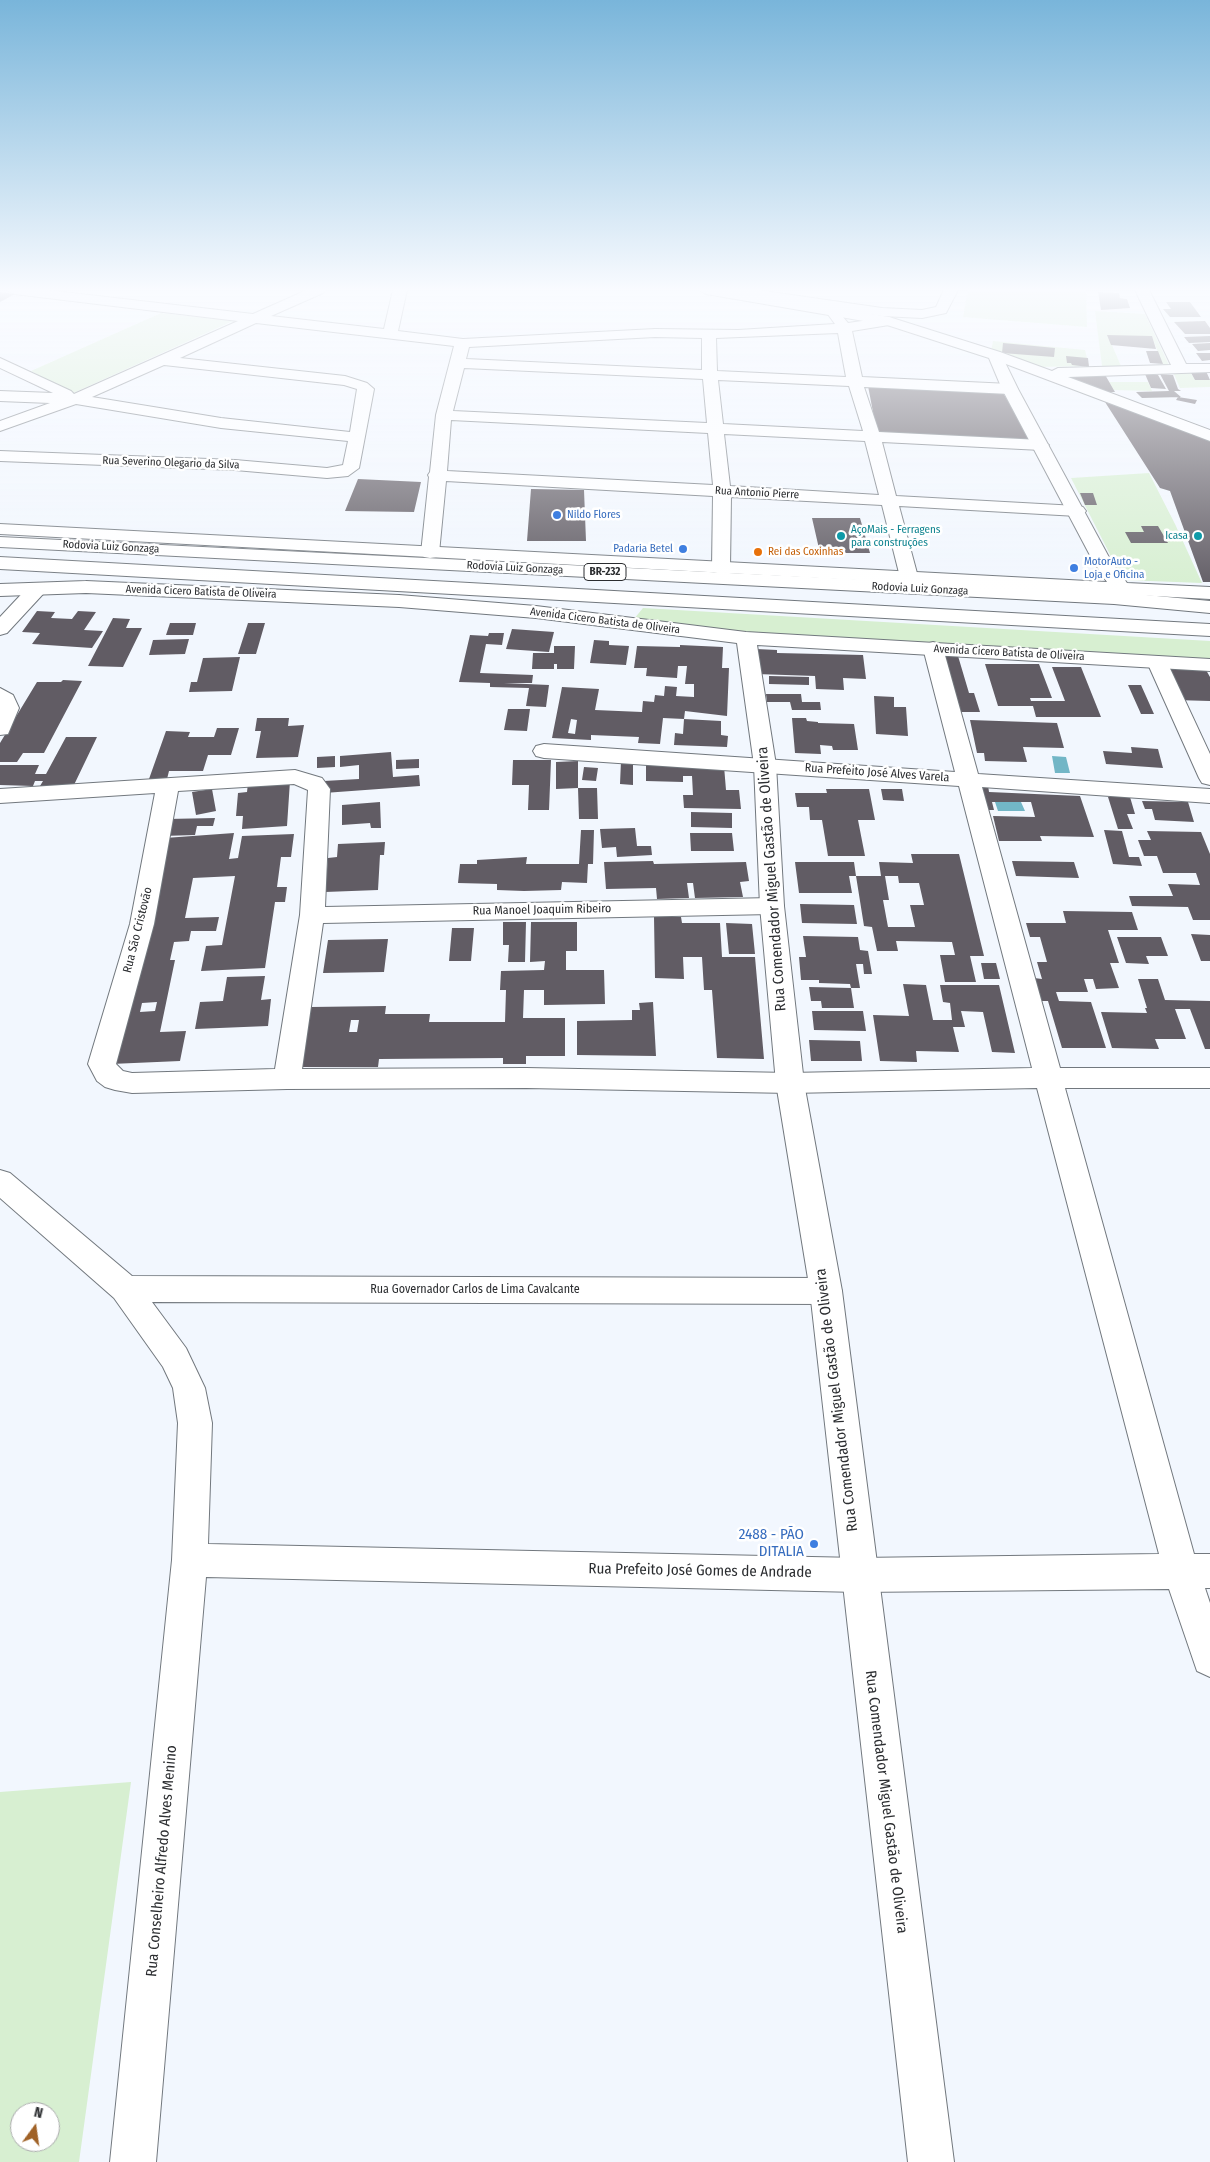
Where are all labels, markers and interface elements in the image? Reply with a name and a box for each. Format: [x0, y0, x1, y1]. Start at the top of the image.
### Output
street label: Rua Severino Olegario da Silva [102, 454, 240, 472]
street label: Rua Antonio Pierre [715, 484, 799, 502]
place label: Nildo Flores [567, 508, 621, 522]
marker: Nildo Flores [551, 509, 563, 521]
place label: AçoMais - Ferragens para construções [851, 523, 940, 549]
place label: Icasa [1165, 529, 1188, 543]
marker: AçoMais - Ferragens para construções [835, 530, 847, 542]
marker: Icasa [1192, 530, 1204, 542]
street label: Rodovia Luiz Gonzaga [62, 538, 160, 556]
place label: Padaria Betel [613, 542, 673, 556]
marker: Padaria Betel [677, 543, 689, 555]
place label: Rei das Coxinhas [768, 545, 843, 559]
marker: Rei das Coxinhas [752, 546, 764, 558]
place label: MotorAuto - Loja e Oficina [1084, 555, 1145, 581]
street label: Rodovia Luiz Gonzaga [466, 559, 564, 577]
marker: MotorAuto - Loja e Oficina [1068, 562, 1080, 574]
road number: BR-232 [584, 564, 626, 580]
street label: Rodovia Luiz Gonzaga [871, 580, 969, 598]
street label: Avenida Cicero Batista de Oliveira [125, 583, 277, 601]
street label: Avenida Cicero Batista de Oliveira [529, 605, 681, 637]
street label: Avenida Cicero Batista de Oliveira [933, 642, 1085, 664]
street label: Rua Comendador Miguel Gastão de Oliveira [754, 746, 790, 1012]
street label: Rua Prefeito José Alves Varela [804, 761, 950, 785]
street label: Rua São Cristovão [120, 886, 156, 974]
street label: Rua Manoel Joaquim Ribeiro [473, 902, 611, 918]
street label: Rua Comendador Miguel Gastão de Oliveira [812, 1267, 862, 1533]
street label: Rua Governador Carlos de Lima Cavalcante [370, 1283, 580, 1297]
place label: 2488 - PÃO DITALIA [739, 1526, 804, 1561]
marker: 2488 - PÃO DITALIA [808, 1538, 820, 1550]
street label: Rua Prefeito José Gomes de Andrade [588, 1560, 812, 1582]
street label: Rua Comendador Miguel Gastão de Oliveira [861, 1669, 911, 1935]
street label: Rua Conselheiro Alfredo Alves Menino [143, 1744, 181, 1978]
north arrow [10, 2102, 60, 2152]
text: N [32, 2104, 45, 2122]

